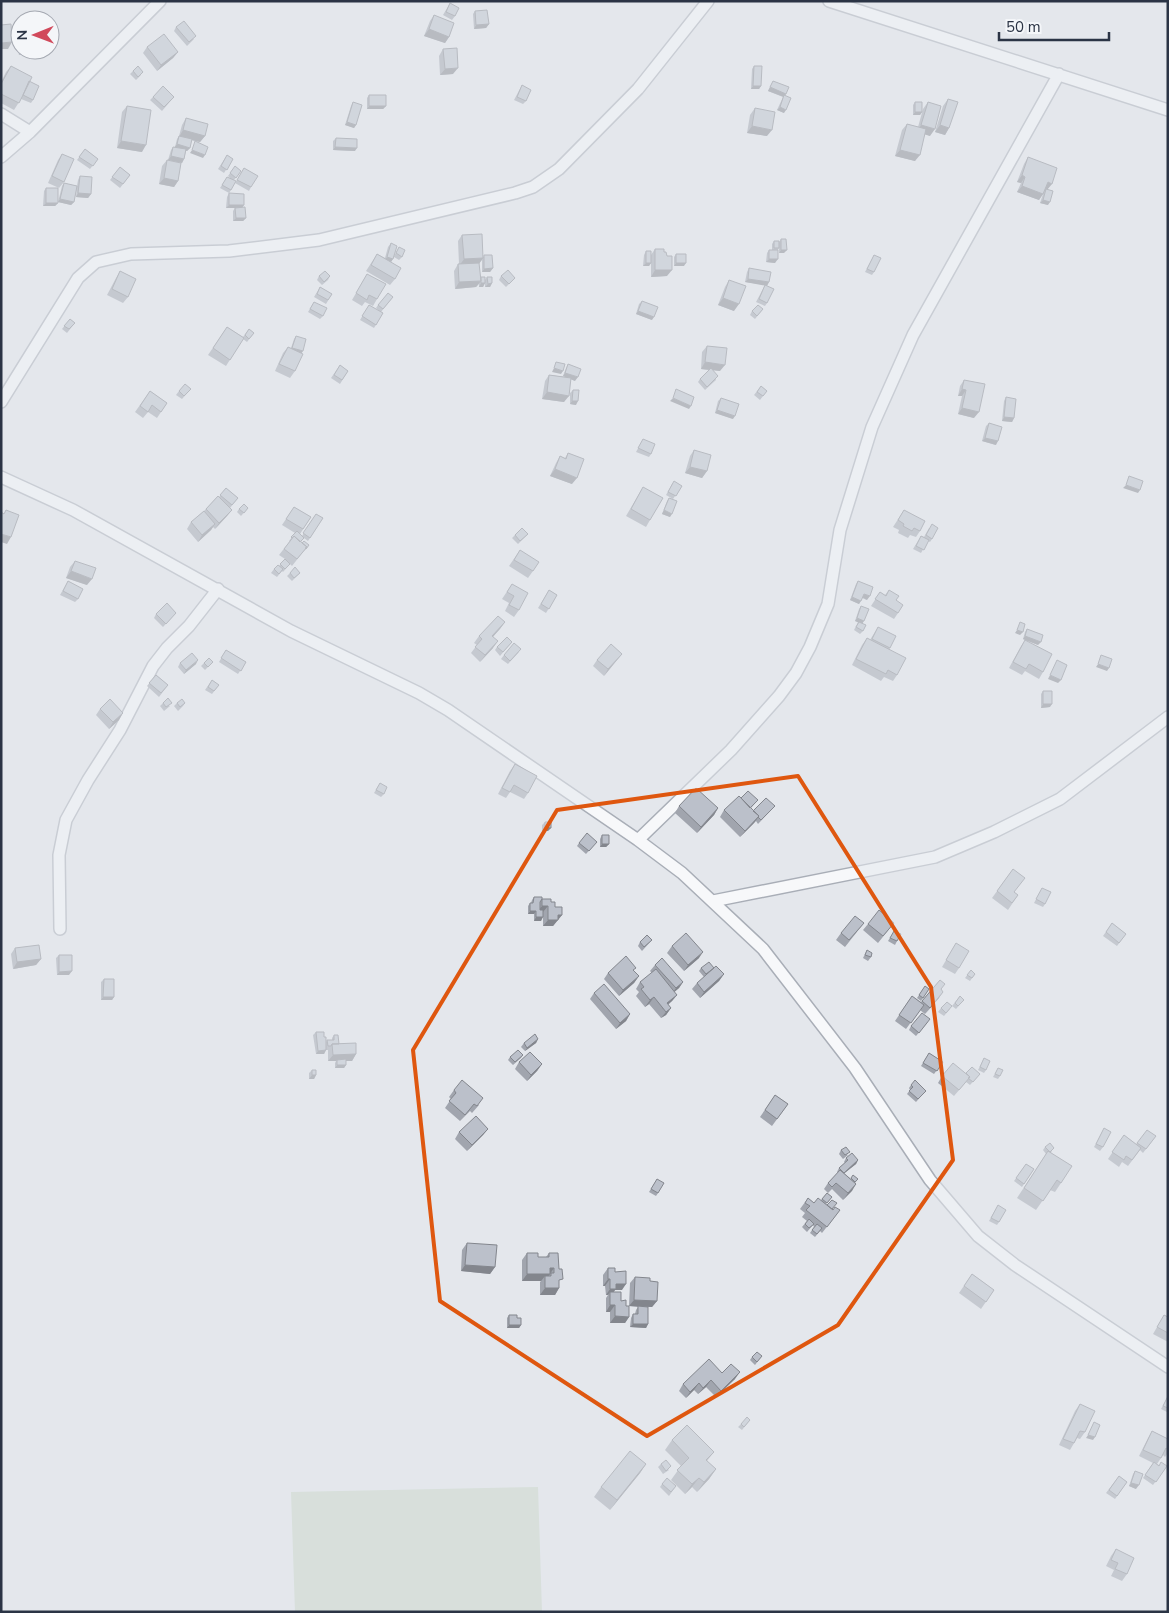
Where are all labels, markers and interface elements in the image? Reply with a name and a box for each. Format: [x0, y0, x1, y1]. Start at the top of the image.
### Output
north arrow [10, 10, 60, 60]
scale bar [999, 10, 1109, 42]
text: 50 m [1006, 17, 1041, 37]
text: N [13, 30, 32, 41]

